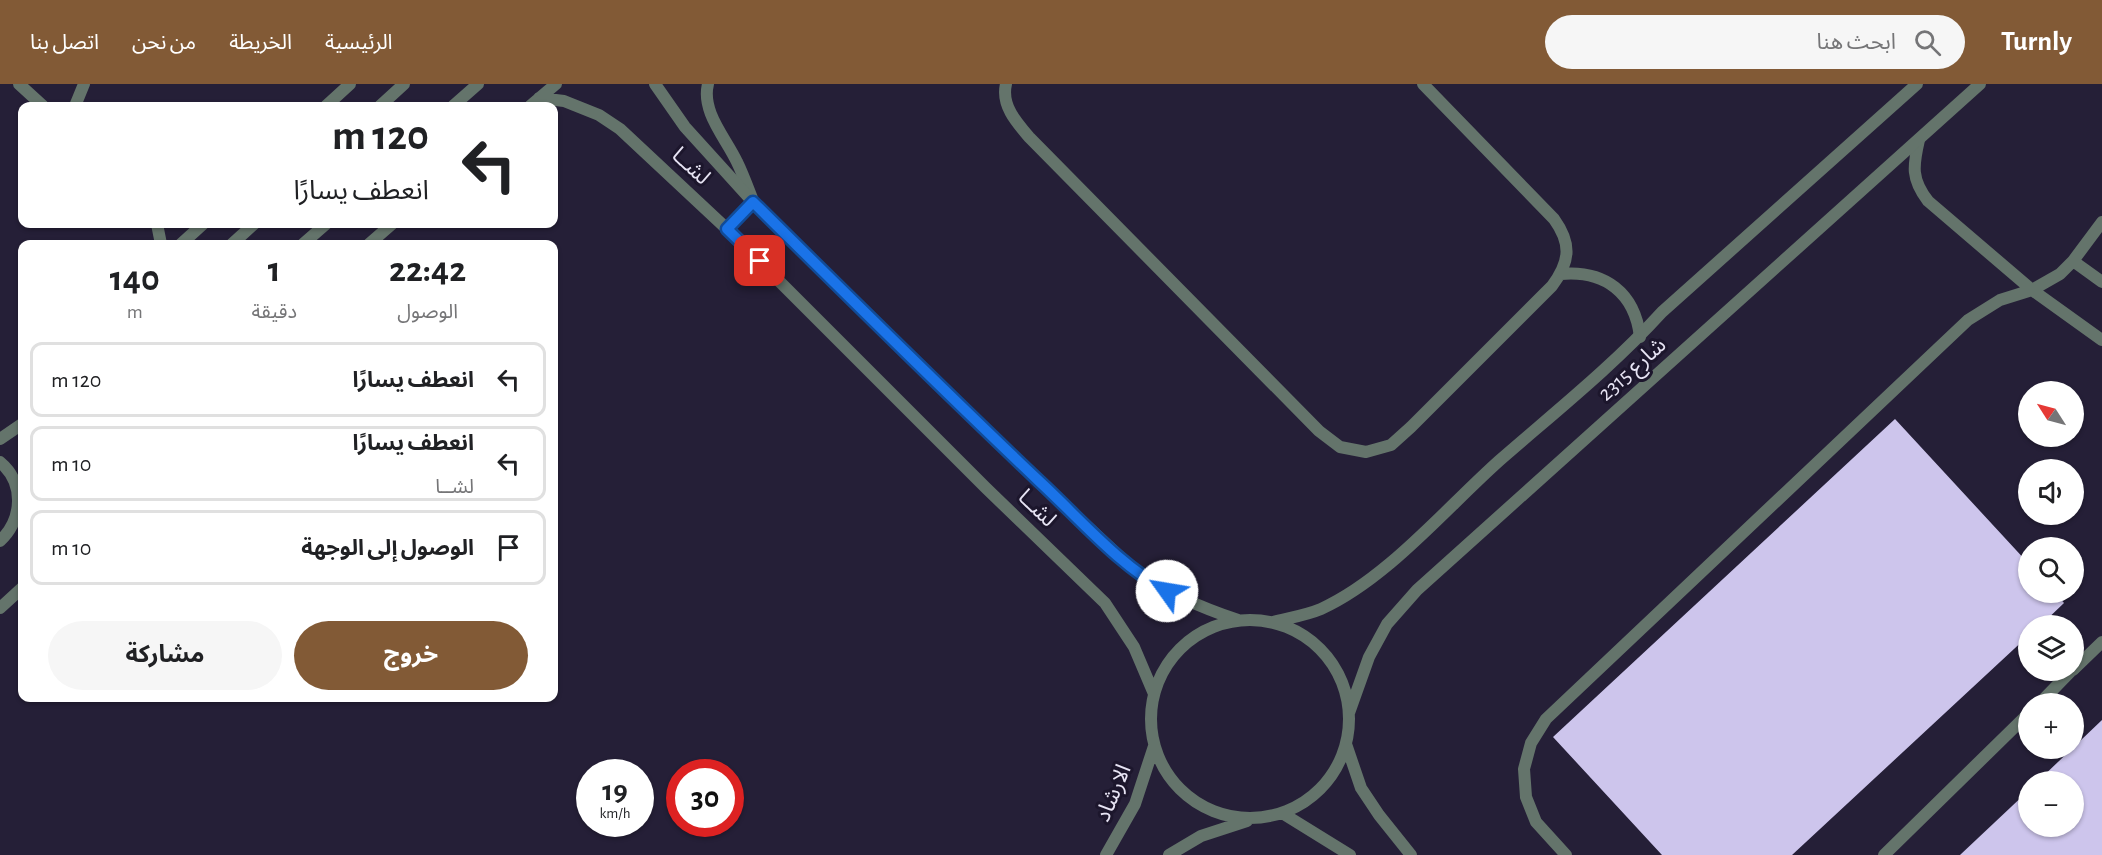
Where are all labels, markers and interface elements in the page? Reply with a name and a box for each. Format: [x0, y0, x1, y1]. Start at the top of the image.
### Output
search box [1545, 15, 1965, 69]
icon: search [1911, 26, 1944, 59]
text: Turnly [2001, 28, 2072, 56]
text: ابحث هنا [1816, 31, 1896, 53]
text: اتصل بنا [30, 32, 99, 53]
text: من نحن [132, 32, 196, 53]
text: الخريطة [229, 32, 292, 53]
text: الرئيسية [325, 32, 393, 53]
text: 120 m [332, 115, 429, 157]
icon: left [450, 126, 528, 204]
street label: لشــا [668, 143, 714, 189]
text: انعطف يسارًا [293, 177, 429, 204]
pin [734, 235, 785, 286]
icon: arrive [743, 244, 776, 277]
text: 1 [268, 252, 281, 288]
text: 22:42 [389, 252, 466, 288]
text: 140 [110, 261, 160, 297]
text: m [127, 302, 143, 322]
text: دقيقة [252, 302, 297, 322]
text: الوصول [397, 302, 458, 322]
street label: شارع 2315 [1594, 333, 1673, 408]
icon: left [492, 363, 525, 396]
text: 120 m [51, 369, 101, 391]
text: انعطف يسارًا [352, 369, 474, 391]
north arrow [2018, 381, 2084, 447]
map controls [2018, 381, 2084, 837]
text: انعطف يسارًا [352, 432, 474, 454]
icon: left [492, 447, 525, 480]
text: 10 m [51, 453, 91, 475]
button: sound [2018, 459, 2084, 525]
text: لشــا [435, 477, 474, 497]
street label: لشــا [1014, 485, 1060, 531]
icon: arrive [492, 531, 525, 564]
text: 10 m [51, 537, 91, 559]
text: الوصول إلى الوجهة [301, 537, 474, 559]
button: search [2018, 537, 2084, 603]
position arrow [1135, 559, 1199, 623]
button: layers [2018, 615, 2084, 681]
button: مشاركة [48, 621, 282, 690]
button: خروج [294, 621, 528, 690]
button: + [2018, 693, 2084, 759]
speed limit sign: 30 [666, 759, 744, 837]
street label: الارشاد [1091, 761, 1137, 826]
button: − [2018, 771, 2084, 837]
text: 19 [602, 776, 628, 806]
text: km/h [600, 806, 630, 821]

